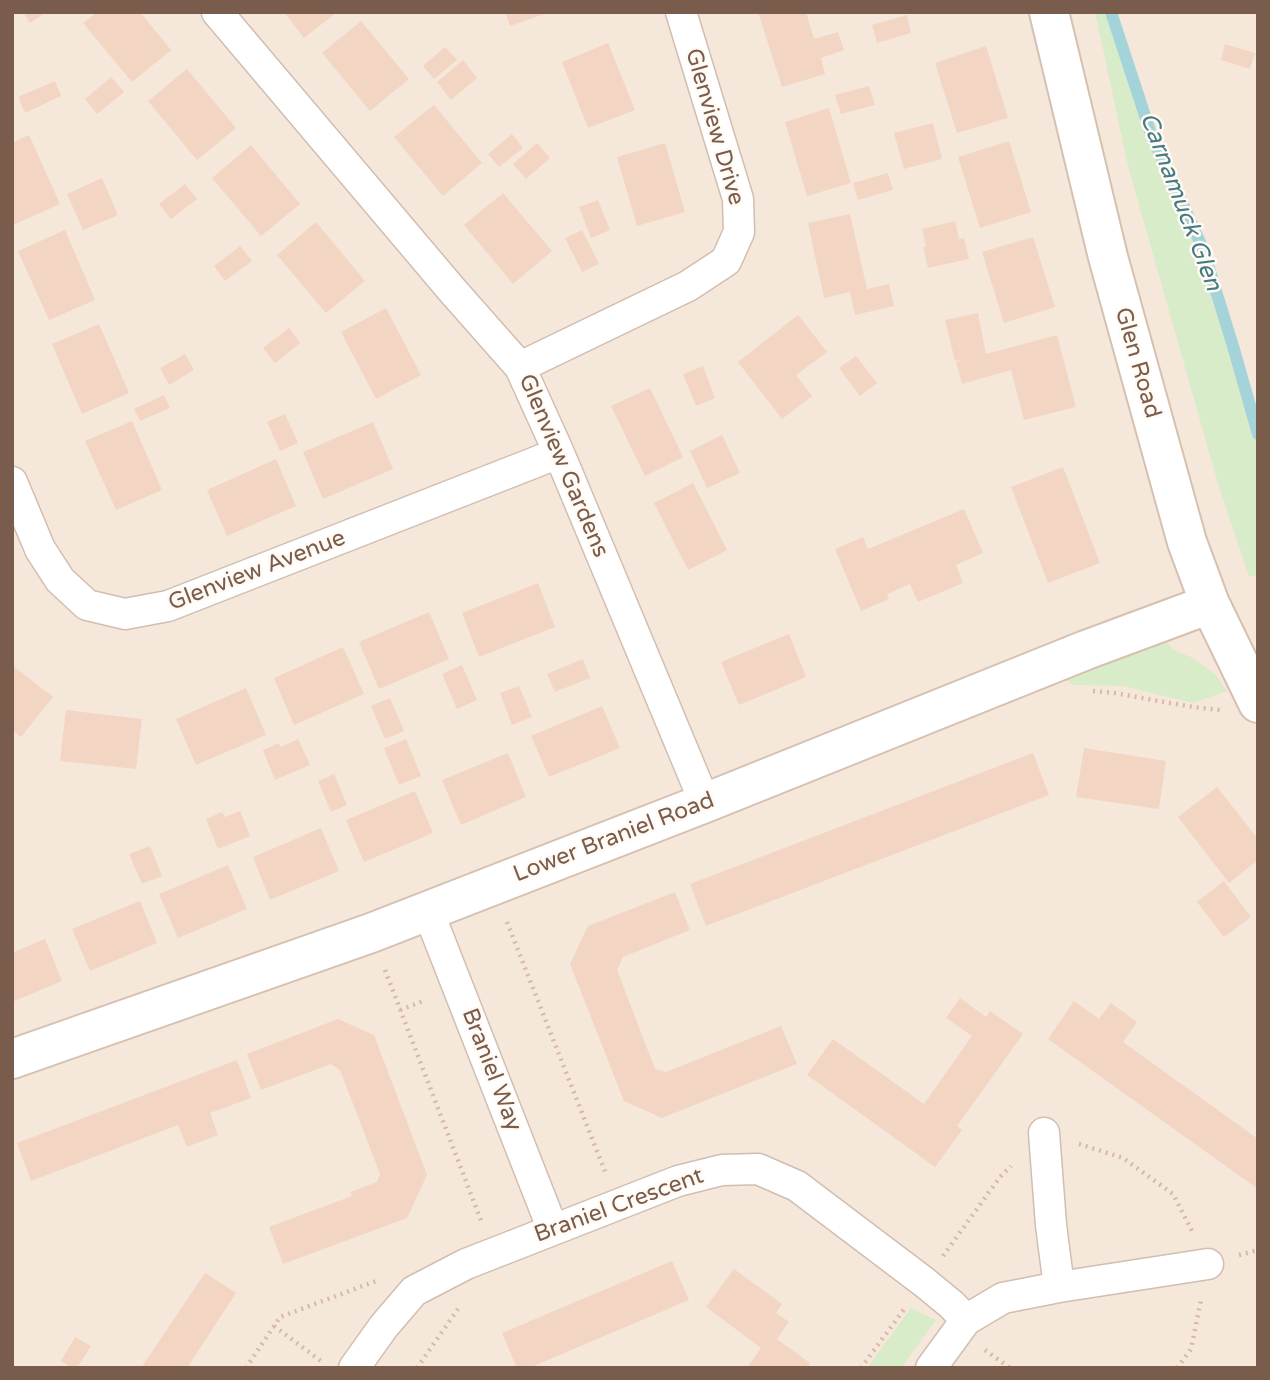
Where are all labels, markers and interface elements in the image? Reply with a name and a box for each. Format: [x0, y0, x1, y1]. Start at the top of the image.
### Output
street label: Glenview Drive [678, 46, 750, 208]
water label: Carnamuck Glen [1133, 109, 1227, 295]
street label: Glen Road [1108, 304, 1166, 422]
street label: Glenview Gardens [512, 370, 614, 562]
street label: Glenview Avenue [165, 525, 349, 617]
street label: Lower Braniel Road [510, 787, 718, 889]
street label: Braniel Way [455, 1005, 527, 1135]
street label: Braniel Crescent [531, 1163, 707, 1249]

